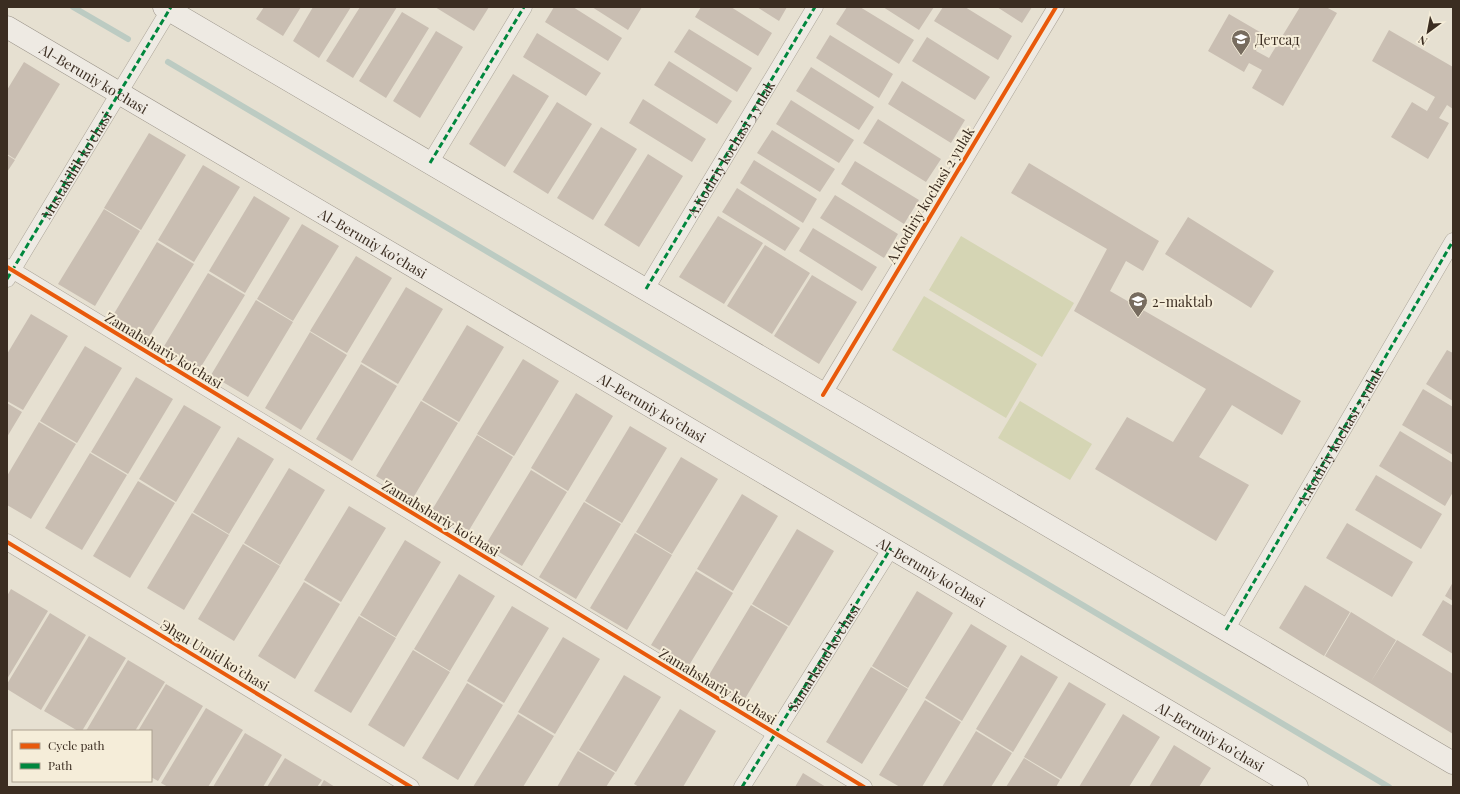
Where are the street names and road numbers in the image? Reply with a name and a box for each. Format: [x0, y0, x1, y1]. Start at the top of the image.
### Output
street label: Al-Beruniy ko’chasi [36, 38, 152, 118]
street label: A.Kodiriy kochasi 3 yulak [682, 76, 779, 221]
street label: Mustakillik ko'chasi [36, 108, 115, 222]
street label: A.Kodiriy kochasi 2 yulak [881, 123, 978, 268]
street label: Al-Beruniy ko’chasi [315, 203, 431, 282]
street label: Zamahshariy ko'chasi [102, 307, 226, 393]
street label: A.Kodiriy kochasi 2 yulak [1291, 363, 1387, 509]
street label: Al-Beruniy ko’chasi [594, 367, 710, 446]
street label: Zamahshariy ko'chasi [379, 475, 503, 561]
street label: Al-Beruniy ko’chasi [873, 532, 989, 611]
street label: Samarkand ko'chasi [782, 600, 864, 715]
street label: Эhgu Umid ko’chasi [157, 615, 273, 695]
street label: Zamahshariy ko'chasi [656, 643, 780, 729]
street label: Al-Beruniy ko’chasi [1152, 696, 1268, 775]

